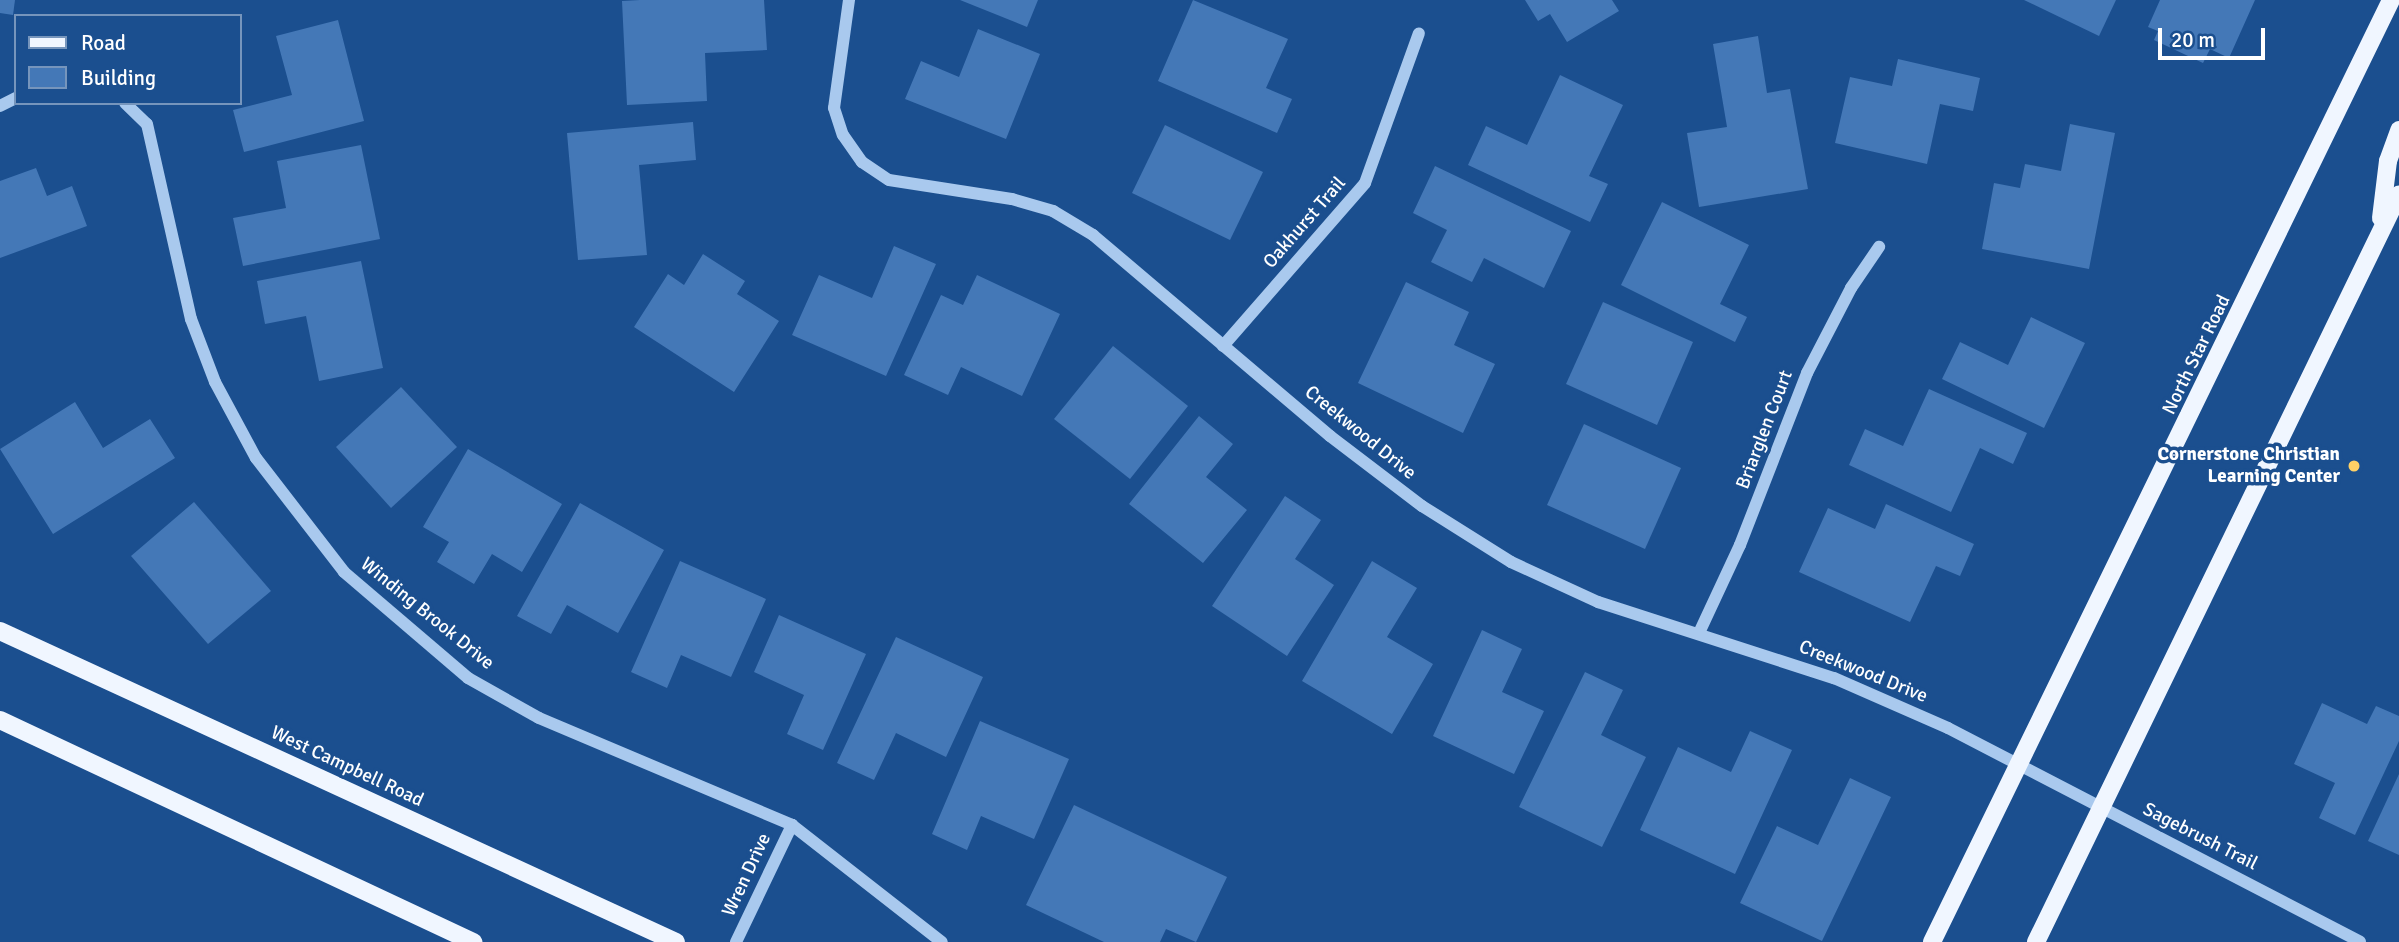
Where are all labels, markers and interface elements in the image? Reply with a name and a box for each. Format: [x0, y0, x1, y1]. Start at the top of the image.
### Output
legend [14, 14, 242, 105]
scale bar [2161, 14, 2268, 58]
text: 20 m [2171, 27, 2215, 53]
text: Road [81, 30, 126, 56]
text: Building [81, 65, 156, 91]
street label: Oakhurst Trail [1259, 173, 1351, 273]
street label: North Star Road [2158, 292, 2236, 418]
street label: Briarglen Court [1732, 367, 1798, 493]
street label: Creekwood Drive [1300, 381, 1420, 485]
place label: Cornerstone Christian Learning Center [2158, 444, 2340, 488]
marker: Cornerstone Christian Learning Center [2346, 458, 2362, 474]
street label: Winding Brook Drive [356, 553, 498, 675]
street label: Creekwood Drive [1795, 636, 1931, 708]
street label: West Campbell Road [267, 722, 427, 812]
street label: Sagebrush Trail [2139, 798, 2261, 876]
street label: Wren Drive [718, 830, 776, 920]

